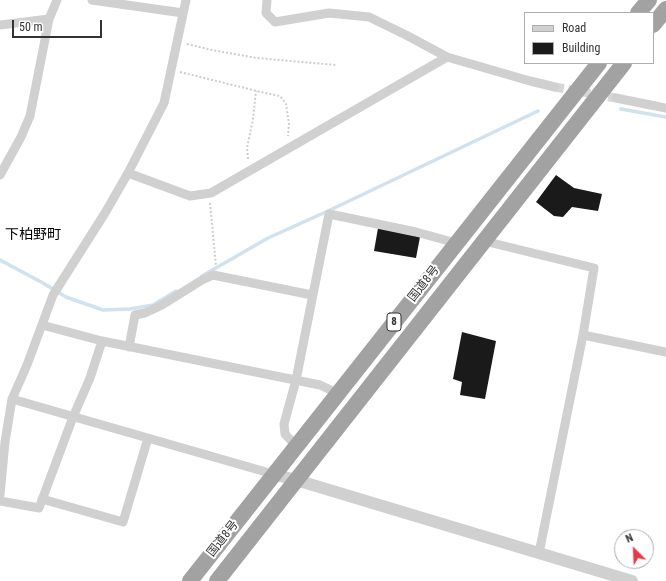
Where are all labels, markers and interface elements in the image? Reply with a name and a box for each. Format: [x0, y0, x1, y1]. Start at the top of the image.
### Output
scale bar [14, 12, 104, 38]
legend [524, 12, 654, 64]
text: 50 m [19, 20, 43, 34]
text: Road [562, 21, 586, 35]
text: Building [562, 41, 600, 55]
district label: 下柏野町 [5, 227, 61, 243]
street label: 国道8号 [405, 263, 443, 305]
road number: 8 [387, 313, 401, 331]
street label: 国道8号 [204, 518, 242, 560]
north arrow [614, 529, 654, 569]
text: N [624, 531, 635, 546]

